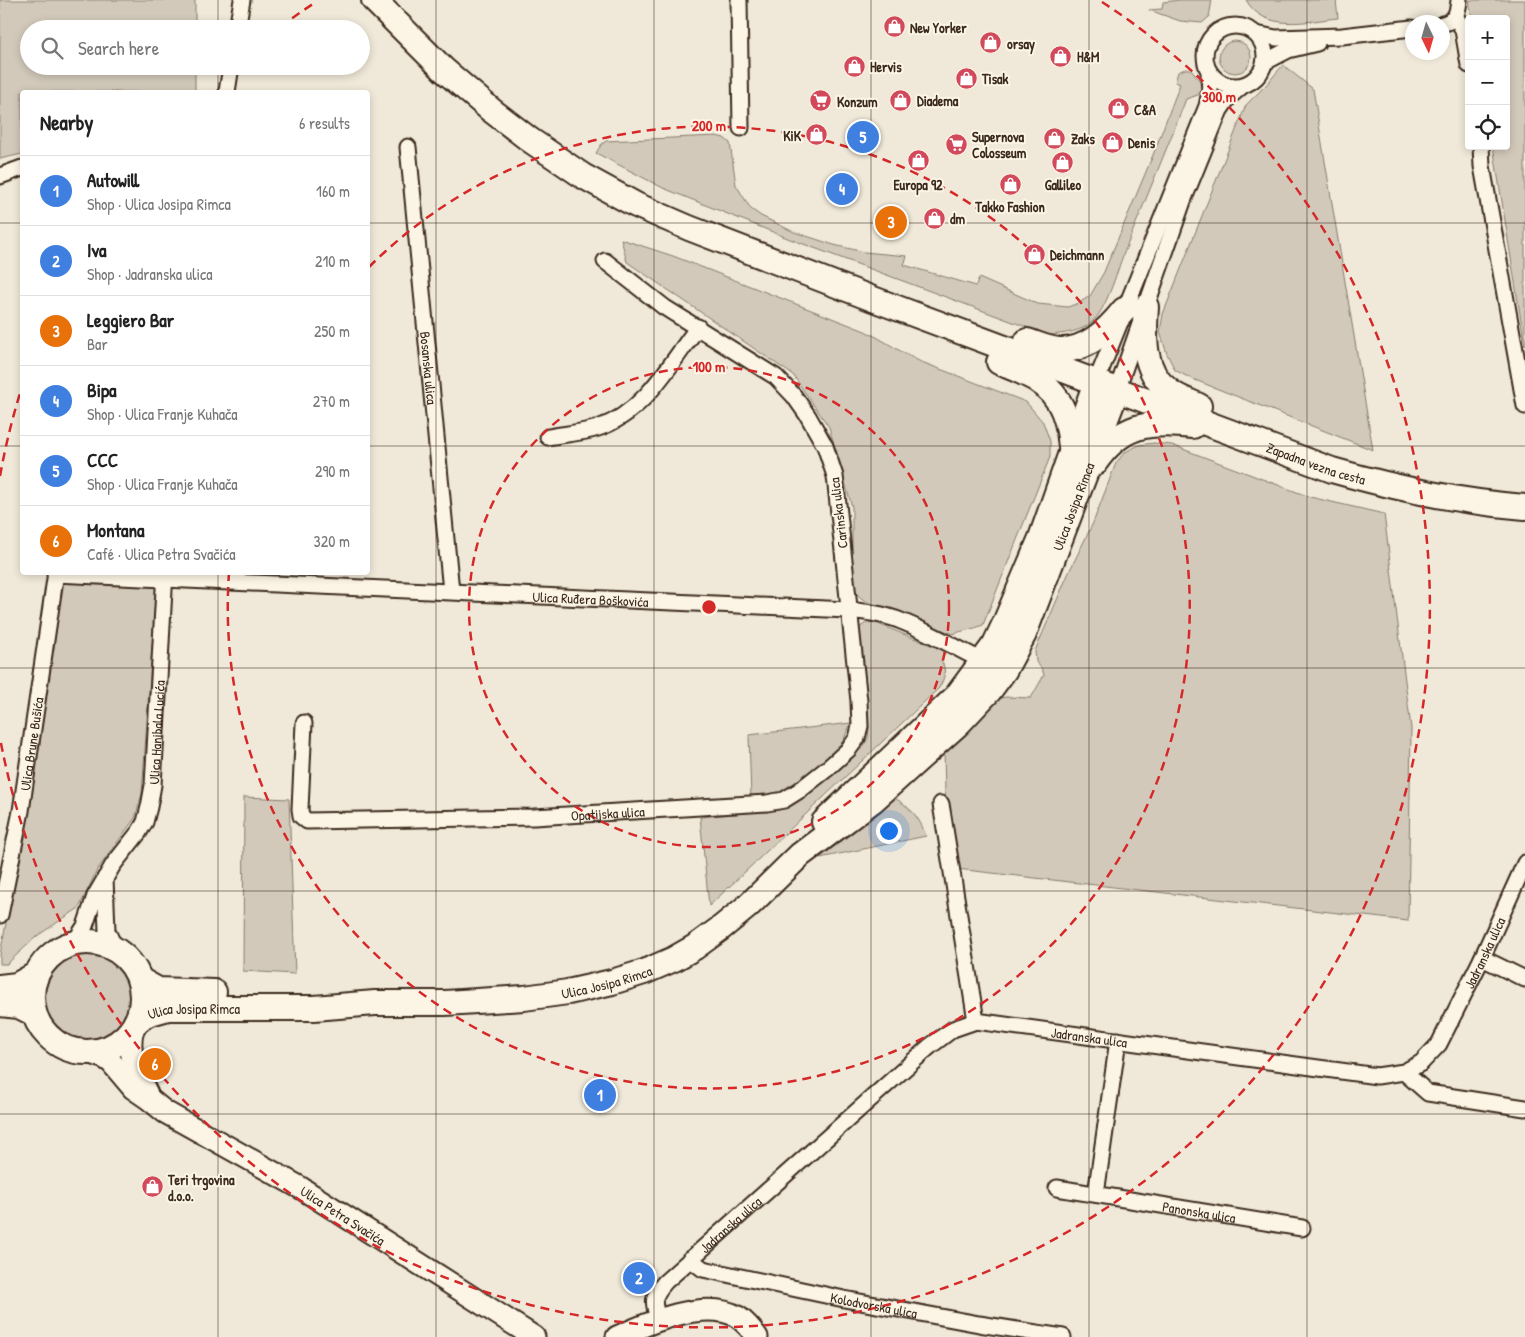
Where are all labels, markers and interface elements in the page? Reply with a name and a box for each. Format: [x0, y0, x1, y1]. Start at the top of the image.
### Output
shop icon: New Yorker [882, 15, 906, 39]
north arrow [1405, 15, 1450, 60]
map controls [1465, 15, 1510, 150]
button: + [1465, 15, 1510, 60]
place label: New Yorker [910, 18, 967, 37]
search box [20, 20, 370, 75]
shop icon: orsay [979, 31, 1003, 55]
icon: search [38, 34, 66, 62]
place label: orsay [1007, 34, 1035, 55]
text: Search here [78, 35, 159, 61]
shop icon: H&M [1049, 44, 1073, 68]
place label: H&M [1077, 47, 1099, 66]
shop icon: Hervis [842, 54, 866, 78]
place label: Hervis [870, 57, 902, 76]
button: − [1465, 60, 1510, 105]
shop icon: Tisak [954, 66, 978, 90]
place label: Tisak [981, 69, 1009, 88]
text: 300 m [1202, 86, 1236, 107]
shop icon: Diadema [889, 88, 913, 112]
supermarket icon: Konzum [809, 89, 833, 113]
place label: Diadema [917, 91, 959, 110]
place label: Konzum [837, 92, 878, 111]
shop icon: C&A [1106, 97, 1130, 121]
place label: C&A [1134, 100, 1156, 119]
button: locate [1465, 105, 1510, 150]
text: Nearby [40, 108, 93, 137]
text: 6 results [299, 112, 350, 134]
text: 200 m [692, 115, 726, 136]
pin: 5 [847, 118, 879, 156]
shop icon: KiK [805, 123, 829, 147]
place label: KiK [783, 126, 802, 145]
shop icon: Zaks [1043, 126, 1067, 150]
place label: Supernova Colosseum [972, 127, 1027, 162]
place label: Zaks [1071, 129, 1095, 148]
shop icon: Denis [1100, 130, 1124, 154]
supermarket icon: Supernova Colosseum [944, 132, 968, 156]
place label: Denis [1128, 133, 1156, 152]
shop icon: Europa 92 [906, 149, 930, 173]
shop icon: Gallileo [1051, 150, 1075, 174]
text: Autowill [87, 167, 139, 193]
pin: 4 [826, 170, 858, 208]
shop icon: Takko Fashion [998, 172, 1022, 196]
place label: Europa 92 [893, 175, 943, 196]
place label: Gallileo [1045, 175, 1082, 194]
text: 1 [53, 180, 59, 202]
text: 160 m [316, 180, 350, 202]
text: Shop · Ulica Josipa Rimca [87, 193, 231, 215]
place label: Takko Fashion [974, 197, 1045, 216]
pin: 3 [875, 203, 907, 241]
shop icon: dm [922, 206, 946, 230]
place label: dm [950, 209, 965, 228]
text: Iva [87, 237, 107, 263]
shop icon: Deichmann [1022, 242, 1046, 266]
place label: Deichmann [1050, 245, 1104, 264]
text: 2 [52, 250, 60, 272]
text: 210 m [315, 250, 350, 272]
text: Shop · Jadranska ulica [87, 263, 213, 285]
text: Leggiero Bar [87, 307, 174, 333]
text: 3 [52, 320, 60, 342]
text: 250 m [314, 320, 350, 342]
street label: Bosanska ulica [416, 331, 442, 406]
text: Bar [87, 333, 108, 355]
text: 100 m [693, 356, 725, 377]
text: Bipa [87, 377, 116, 403]
text: 4 [53, 390, 59, 412]
text: 270 m [313, 390, 350, 412]
text: Shop · Ulica Franje Kuhača [87, 403, 237, 425]
street label: Zapadna vezna cesta [1264, 437, 1368, 488]
text: CCC [87, 447, 118, 473]
street label: Ulica Josipa Rimca [1047, 459, 1098, 553]
text: 5 [53, 460, 59, 482]
text: 290 m [315, 460, 350, 482]
text: Shop · Ulica Franje Kuhača [87, 473, 237, 495]
street label: Carinska ulica [824, 476, 852, 550]
text: Montana [87, 517, 145, 543]
text: 6 [53, 530, 59, 552]
text: 320 m [314, 530, 350, 552]
text: Café · Ulica Petra Svačića [87, 543, 235, 565]
street label: Ulica Ruđera Boškovića [532, 586, 649, 610]
centre of rings [700, 598, 718, 616]
street label: Ulica Hanibala Lucića [144, 679, 168, 785]
street label: Ulica Brune Bušića [15, 695, 47, 792]
street label: Opatijska ulica [570, 801, 646, 825]
your location [876, 818, 902, 844]
street label: Jadranska ulica [1459, 913, 1509, 991]
street label: Ulica Josipa Rimca [560, 960, 655, 1002]
street label: Ulica Josipa Rimca [145, 999, 240, 1023]
street label: Jadranska ulica [1050, 1022, 1129, 1051]
pin: 6 [139, 1045, 171, 1083]
pin: 1 [584, 1076, 616, 1114]
place label: Teri trgovina d.o.o. [167, 1170, 235, 1205]
shop icon: Teri trgovina d.o.o. [140, 1175, 164, 1199]
street label: Ulica Petra Svačića [297, 1181, 390, 1249]
street label: Jadranska ulica [695, 1191, 765, 1257]
street label: Panonska ulica [1161, 1196, 1238, 1227]
pin: 2 [623, 1259, 655, 1297]
street label: Kolodvorska ulica [829, 1287, 919, 1322]

